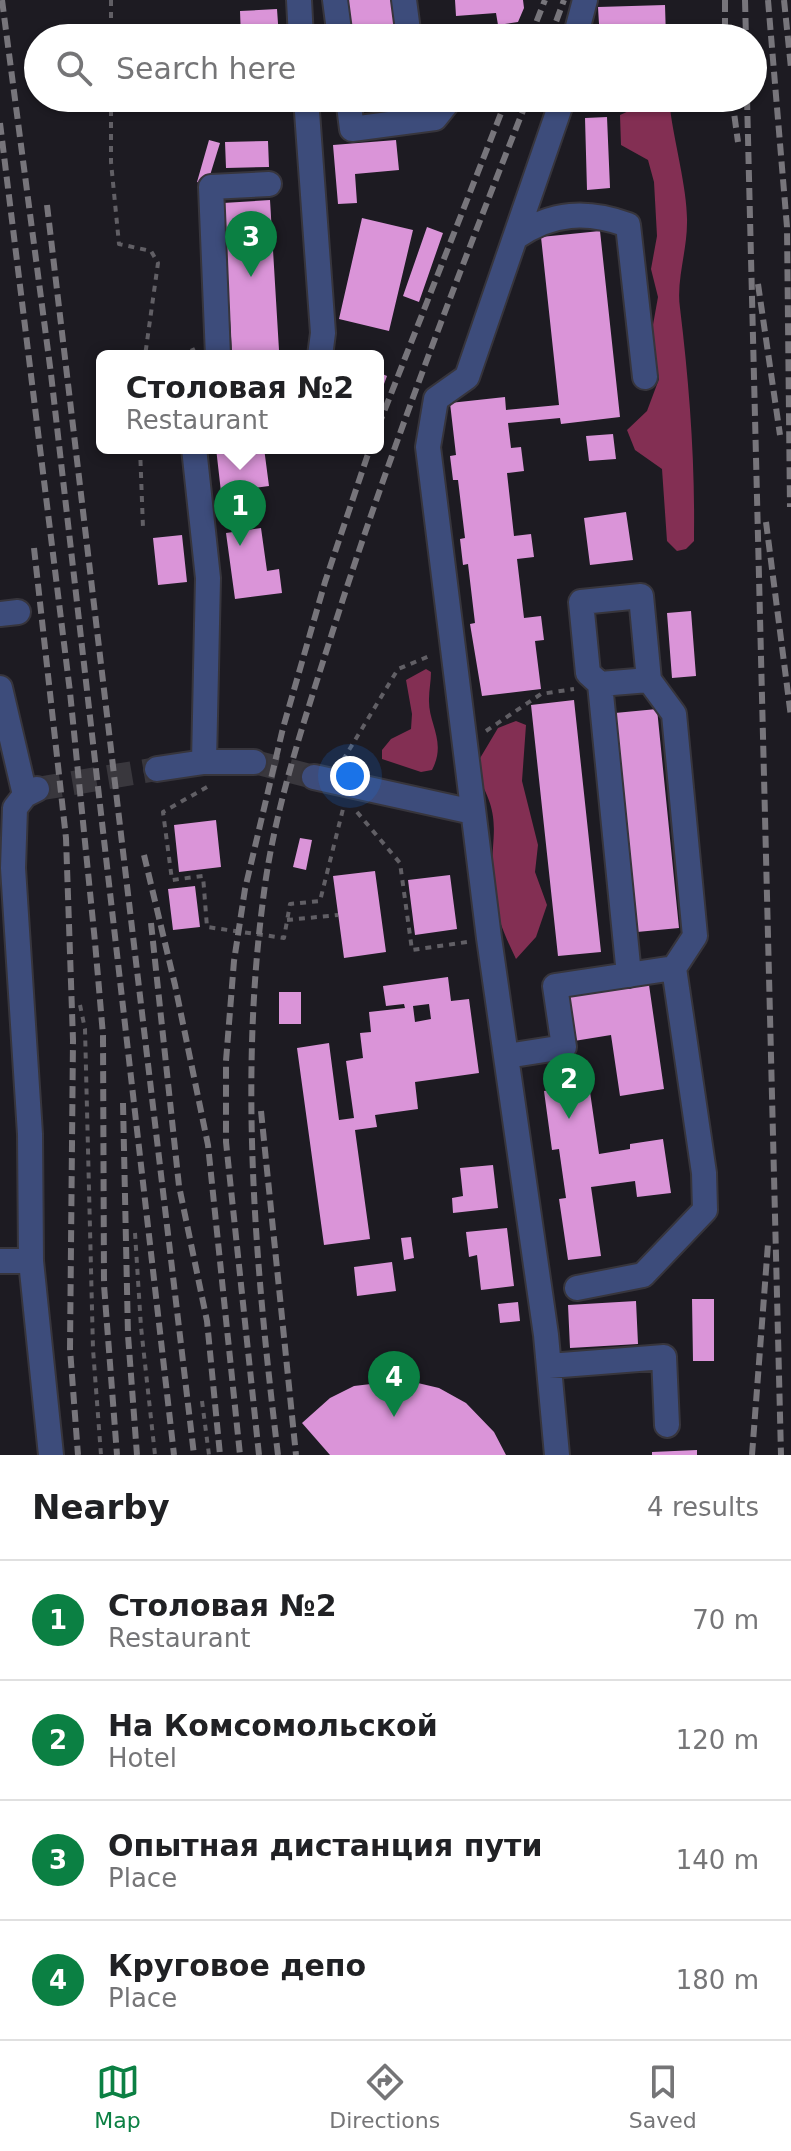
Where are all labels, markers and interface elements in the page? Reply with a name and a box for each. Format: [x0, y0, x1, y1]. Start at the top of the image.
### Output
search box [24, 24, 767, 112]
icon: search [52, 46, 96, 90]
text: Search here [116, 51, 296, 86]
pin: 3 [225, 211, 277, 277]
popup [96, 350, 384, 454]
text: Столовая №2 [126, 370, 354, 405]
text: Restaurant [126, 405, 268, 435]
pin: 1 [214, 480, 266, 546]
your location [330, 756, 370, 796]
pin: 2 [543, 1053, 595, 1119]
pin: 4 [368, 1351, 420, 1417]
text: Nearby [32, 1487, 170, 1527]
text: 4 results [647, 1492, 759, 1522]
text: Столовая №2 [108, 1588, 337, 1623]
text: 1 [49, 1605, 67, 1635]
text: 70 m [692, 1605, 759, 1635]
text: Restaurant [108, 1623, 250, 1653]
text: На Комсомольской [108, 1708, 438, 1743]
text: 2 [49, 1725, 67, 1755]
text: 120 m [676, 1725, 759, 1755]
text: Hotel [108, 1743, 177, 1773]
text: Опытная дистанция пути [108, 1828, 542, 1863]
text: 3 [49, 1845, 67, 1875]
text: 140 m [676, 1845, 759, 1875]
text: Place [108, 1863, 177, 1893]
text: Круговое депо [108, 1948, 366, 1983]
text: 4 [49, 1965, 67, 1995]
text: 180 m [676, 1965, 759, 1995]
text: Place [108, 1983, 177, 2013]
tab: Map [94, 2060, 141, 2133]
tab: Directions [329, 2060, 440, 2133]
tab: Saved [629, 2060, 697, 2133]

